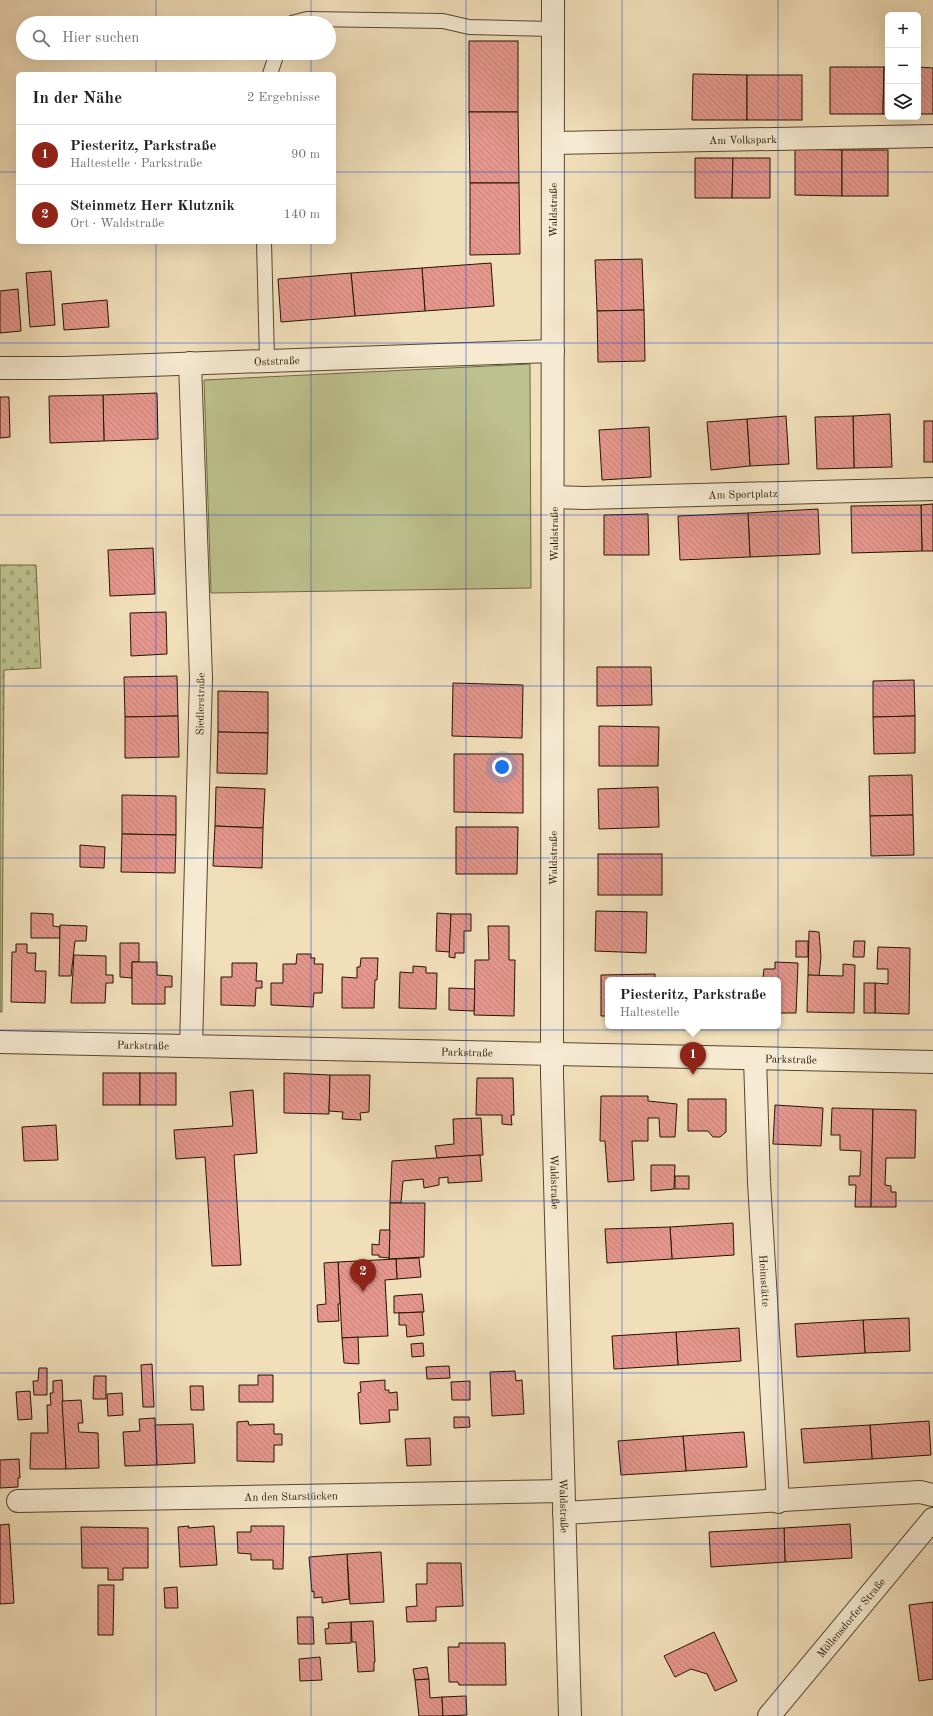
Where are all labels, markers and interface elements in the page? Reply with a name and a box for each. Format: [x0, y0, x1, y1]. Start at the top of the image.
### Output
map controls [885, 12, 921, 120]
button: + [885, 12, 921, 48]
search box [16, 16, 336, 60]
icon: search [30, 27, 52, 49]
text: Hier suchen [62, 31, 139, 46]
button: − [885, 48, 921, 84]
button: layers [885, 84, 921, 120]
text: In der Nähe [32, 90, 122, 107]
text: 2 Ergebnisse [247, 91, 320, 104]
street label: Am Volkspark [709, 135, 777, 147]
text: Piesteritz, Parkstraße [70, 139, 217, 154]
text: 1 [41, 148, 49, 161]
text: 90 m [291, 148, 320, 161]
text: Haltestelle · Parkstraße [70, 157, 202, 170]
street label: Waldstraße [549, 183, 560, 237]
text: Steinmetz Herr Klutznik [70, 199, 235, 214]
text: 2 [41, 208, 49, 221]
text: 140 m [283, 208, 320, 221]
text: Ort · Waldstraße [70, 217, 164, 230]
street label: Oststraße [254, 356, 300, 368]
street label: Am Sportplatz [708, 489, 778, 502]
street label: Waldstraße [550, 507, 561, 561]
street label: Siedlerstraße [195, 673, 208, 735]
your location [492, 757, 512, 777]
street label: Waldstraße [549, 831, 560, 885]
popup [605, 977, 781, 1029]
text: Piesteritz, Parkstraße [620, 988, 766, 1003]
text: Haltestelle [620, 1006, 680, 1019]
street label: Parkstraße [117, 1041, 169, 1053]
pin: 1 [680, 1042, 706, 1075]
street label: Parkstraße [441, 1047, 493, 1060]
street label: Parkstraße [765, 1054, 817, 1067]
street label: Waldstraße [547, 1155, 560, 1209]
street label: Heimstätte [756, 1254, 770, 1307]
pin: 2 [350, 1259, 376, 1292]
street label: Waldstraße [556, 1478, 569, 1533]
street label: An den Starstücken [244, 1491, 338, 1504]
street label: Möllensdorfer Straße [816, 1577, 888, 1661]

